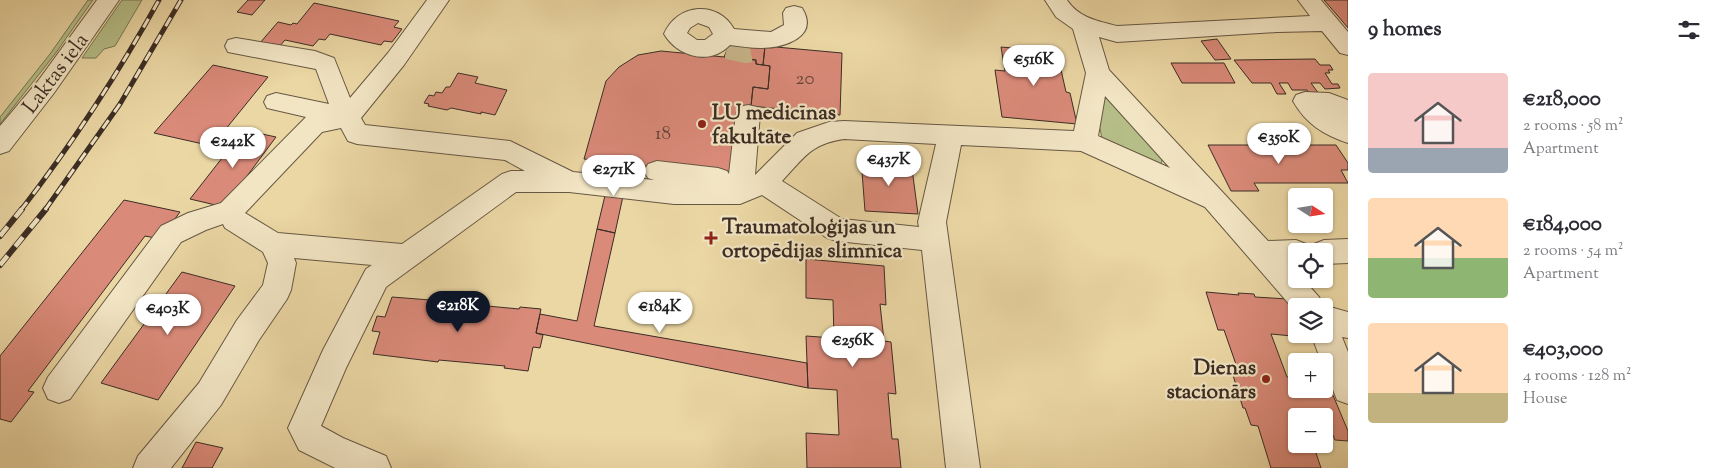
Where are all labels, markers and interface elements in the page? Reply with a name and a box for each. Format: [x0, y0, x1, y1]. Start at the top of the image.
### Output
text: 9 homes [1368, 15, 1441, 45]
icon: filters [1675, 16, 1703, 44]
street label: Laktas iela [16, 27, 97, 121]
pin: €516K [999, 44, 1069, 87]
text: €516K [1014, 49, 1054, 72]
house number: 20 [796, 66, 814, 93]
text: €218,000 [1523, 85, 1601, 115]
icon: home [1408, 93, 1468, 153]
place label: LU medicīnas fakultāte [712, 99, 836, 153]
text: 2 rooms · 58 m² [1523, 115, 1623, 138]
marker: LU medicīnas fakultāte [696, 118, 708, 130]
house number: 18 [655, 121, 671, 148]
pin: €350K [1244, 122, 1314, 165]
pin: €242K [198, 126, 268, 169]
text: €350K [1258, 127, 1300, 150]
text: €242K [211, 131, 255, 154]
text: Apartment [1523, 138, 1599, 161]
pin: €437K [854, 144, 924, 187]
text: €437K [867, 149, 911, 172]
pin: €271K [579, 154, 649, 197]
text: €271K [593, 159, 635, 182]
north arrow [1288, 188, 1332, 232]
map controls [1288, 188, 1333, 453]
text: €184,000 [1523, 210, 1602, 240]
place label: Traumatoloģijas un ortopēdijas slimnīca [722, 213, 902, 267]
icon: home [1408, 218, 1468, 278]
marker: Traumatoloģijas un ortopēdijas slimnīca [704, 231, 718, 245]
text: 2 rooms · 54 m² [1523, 240, 1623, 263]
button: locate [1288, 243, 1333, 288]
text: Apartment [1523, 263, 1599, 286]
pin: €218K [423, 290, 493, 333]
pin: €184K [625, 292, 695, 334]
pin: €403K [133, 294, 203, 336]
text: €218K [437, 295, 479, 318]
text: €184K [639, 296, 681, 319]
text: €403K [146, 298, 190, 321]
button: layers [1288, 298, 1333, 343]
pin: €256K [818, 326, 888, 368]
text: €256K [832, 330, 874, 353]
text: €403,000 [1523, 335, 1603, 365]
icon: home [1408, 343, 1468, 403]
button: + [1288, 353, 1333, 398]
place label: Dienas stacionārs [1166, 354, 1256, 408]
text: 4 rooms · 128 m² [1523, 365, 1631, 388]
marker: Dienas stacionārs [1260, 373, 1272, 385]
text: House [1523, 388, 1567, 411]
button: − [1288, 408, 1333, 453]

